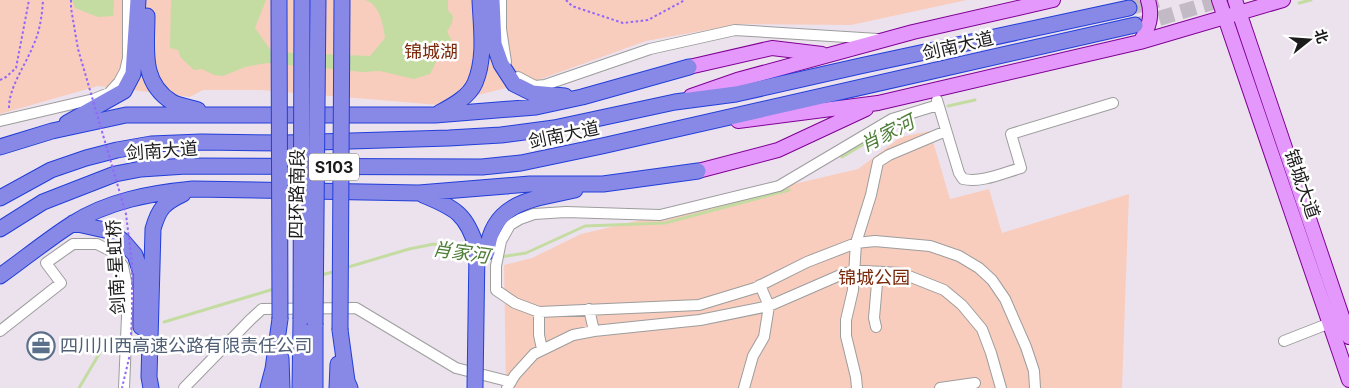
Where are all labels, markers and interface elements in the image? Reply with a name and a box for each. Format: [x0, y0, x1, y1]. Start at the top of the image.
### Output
north arrow [1284, 15, 1334, 65]
street label: 剑南大道 [920, 27, 995, 64]
text: 北 [1312, 27, 1332, 45]
park label: 锦城湖 [404, 41, 458, 62]
water label: 肖家河 [857, 108, 921, 157]
street label: 剑南大道 [526, 117, 601, 152]
street label: 剑南大道 [125, 138, 199, 163]
street label: 锦城大道 [1281, 146, 1324, 221]
street label: 四环路南段 [285, 149, 308, 239]
road number: S103 [309, 154, 359, 180]
street label: 剑南·星虹桥 [103, 219, 128, 315]
water label: 肖家河 [431, 237, 495, 268]
park label: 锦城公园 [838, 267, 910, 288]
office icon: 四川川西高速公路有限责任公司 [26, 331, 56, 361]
place label: 四川川西高速公路有限责任公司 [60, 335, 312, 356]

